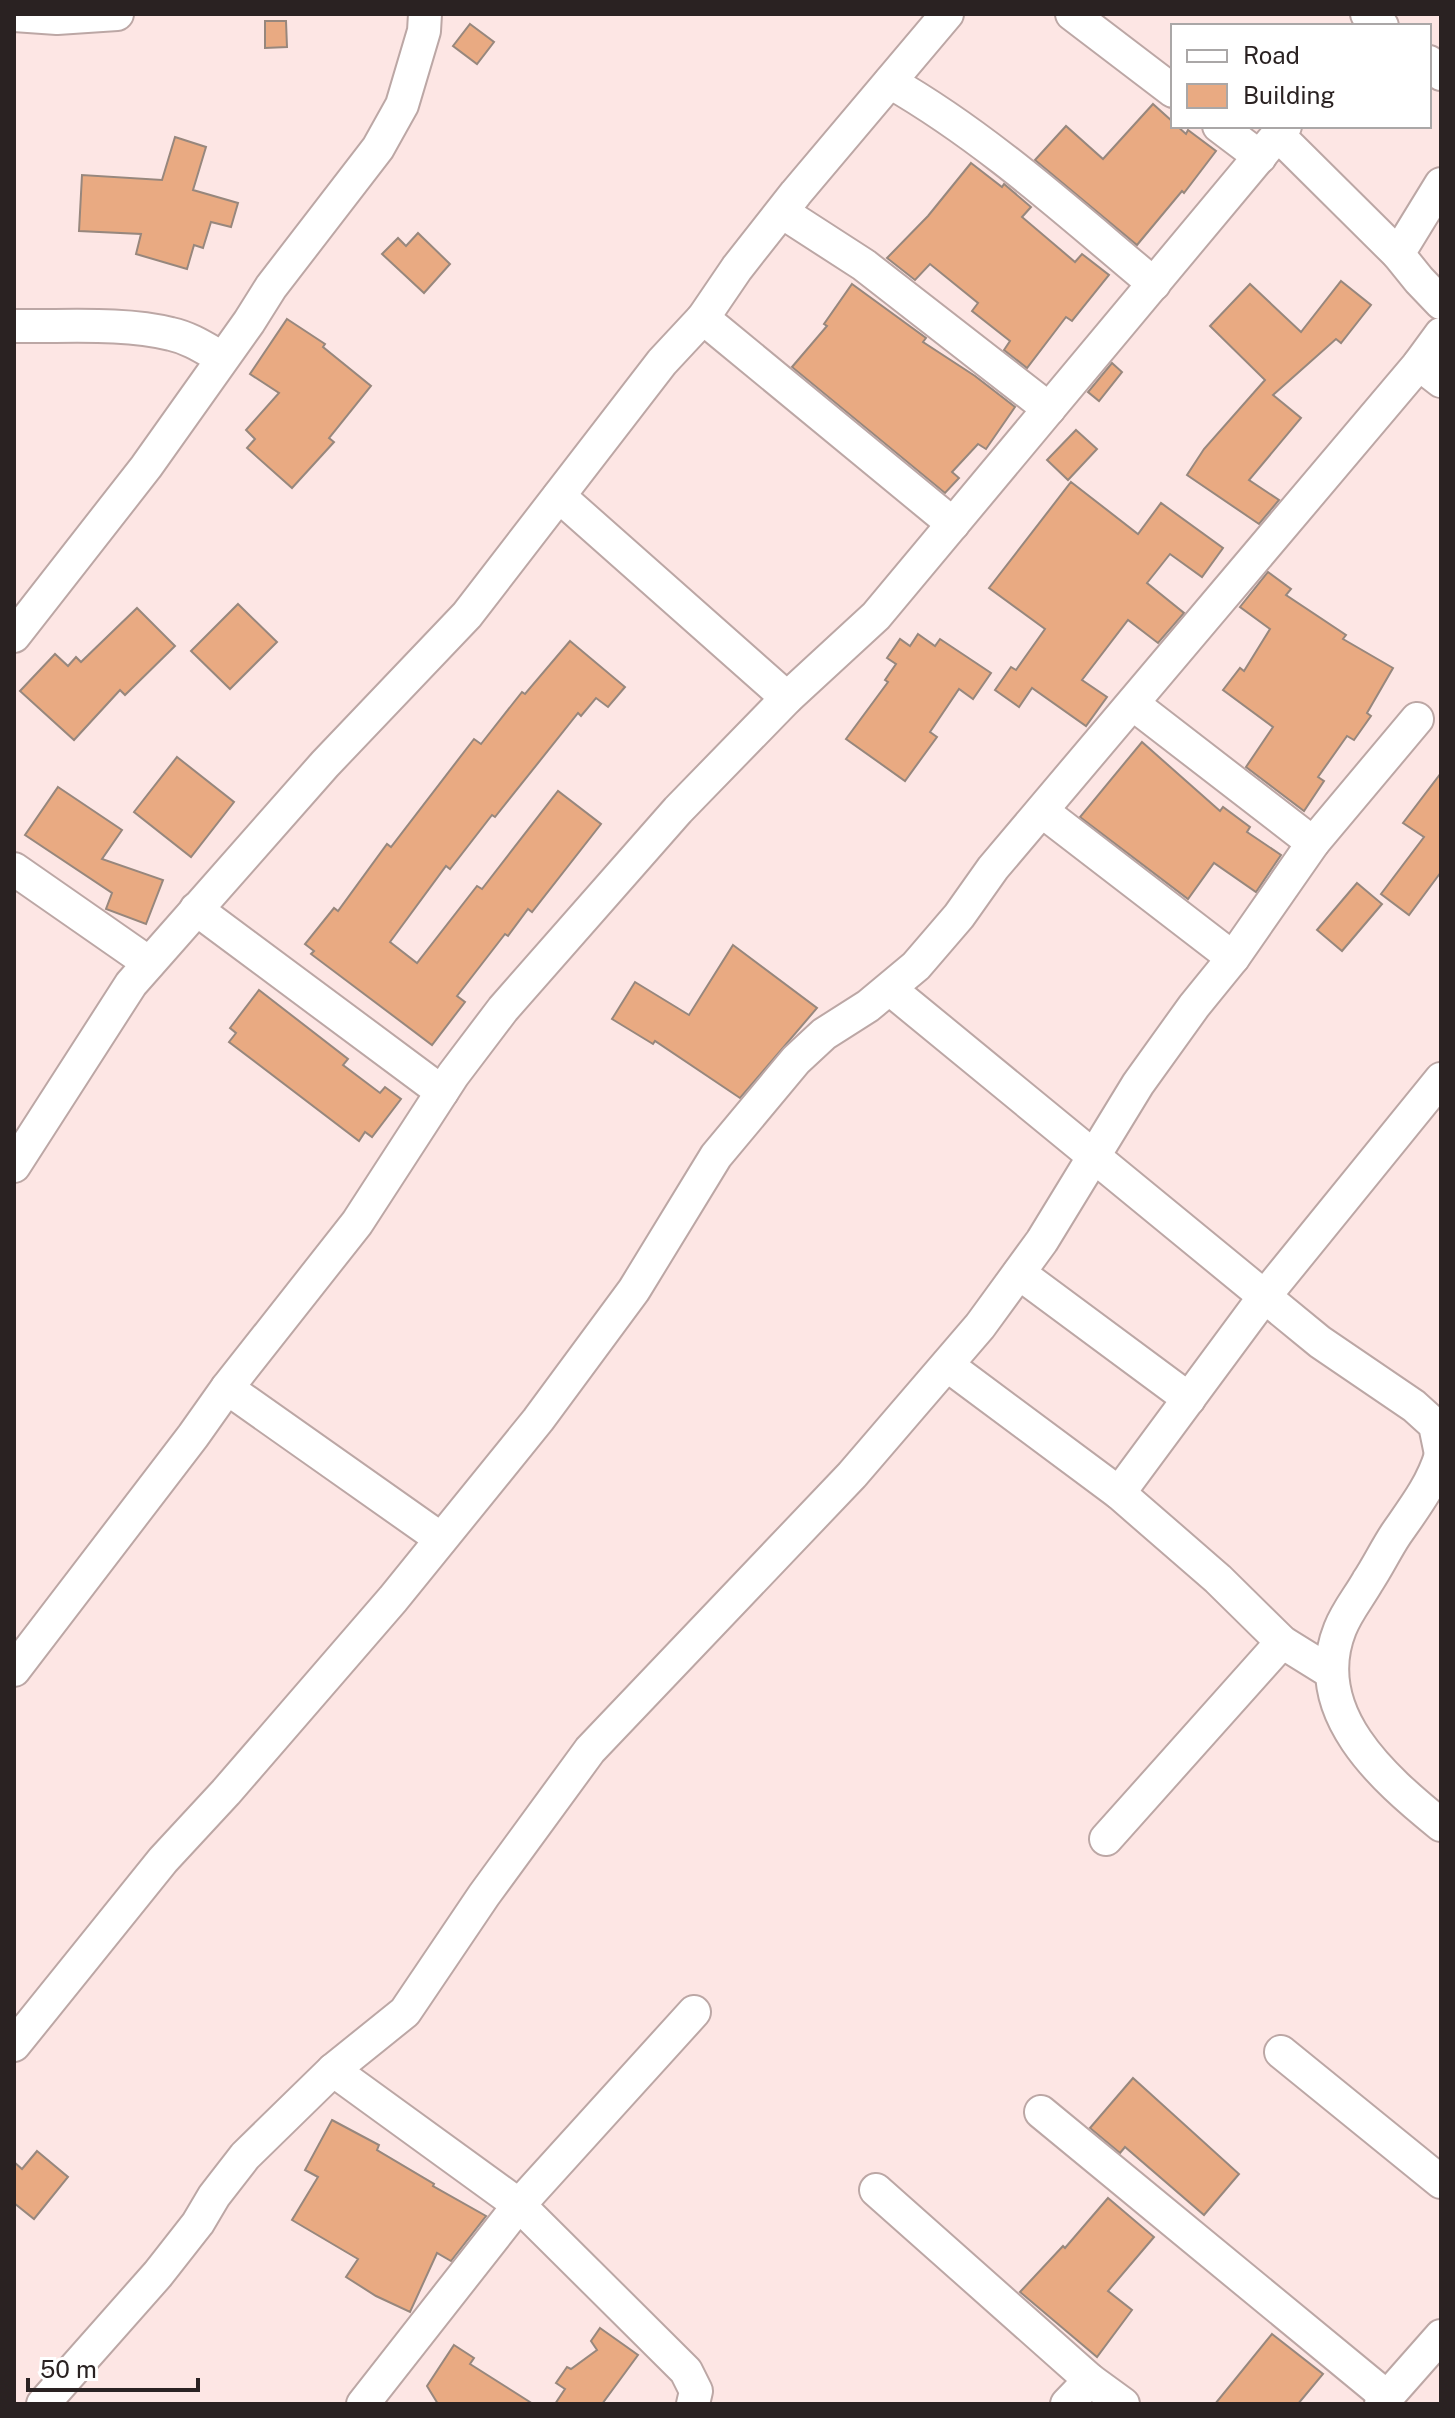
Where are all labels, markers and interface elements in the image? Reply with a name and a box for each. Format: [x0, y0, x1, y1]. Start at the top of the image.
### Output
legend [1171, 24, 1431, 128]
text: Road [1243, 41, 1300, 69]
text: Building [1243, 81, 1335, 109]
scale bar [28, 2342, 198, 2392]
text: 50 m [40, 2355, 97, 2383]

